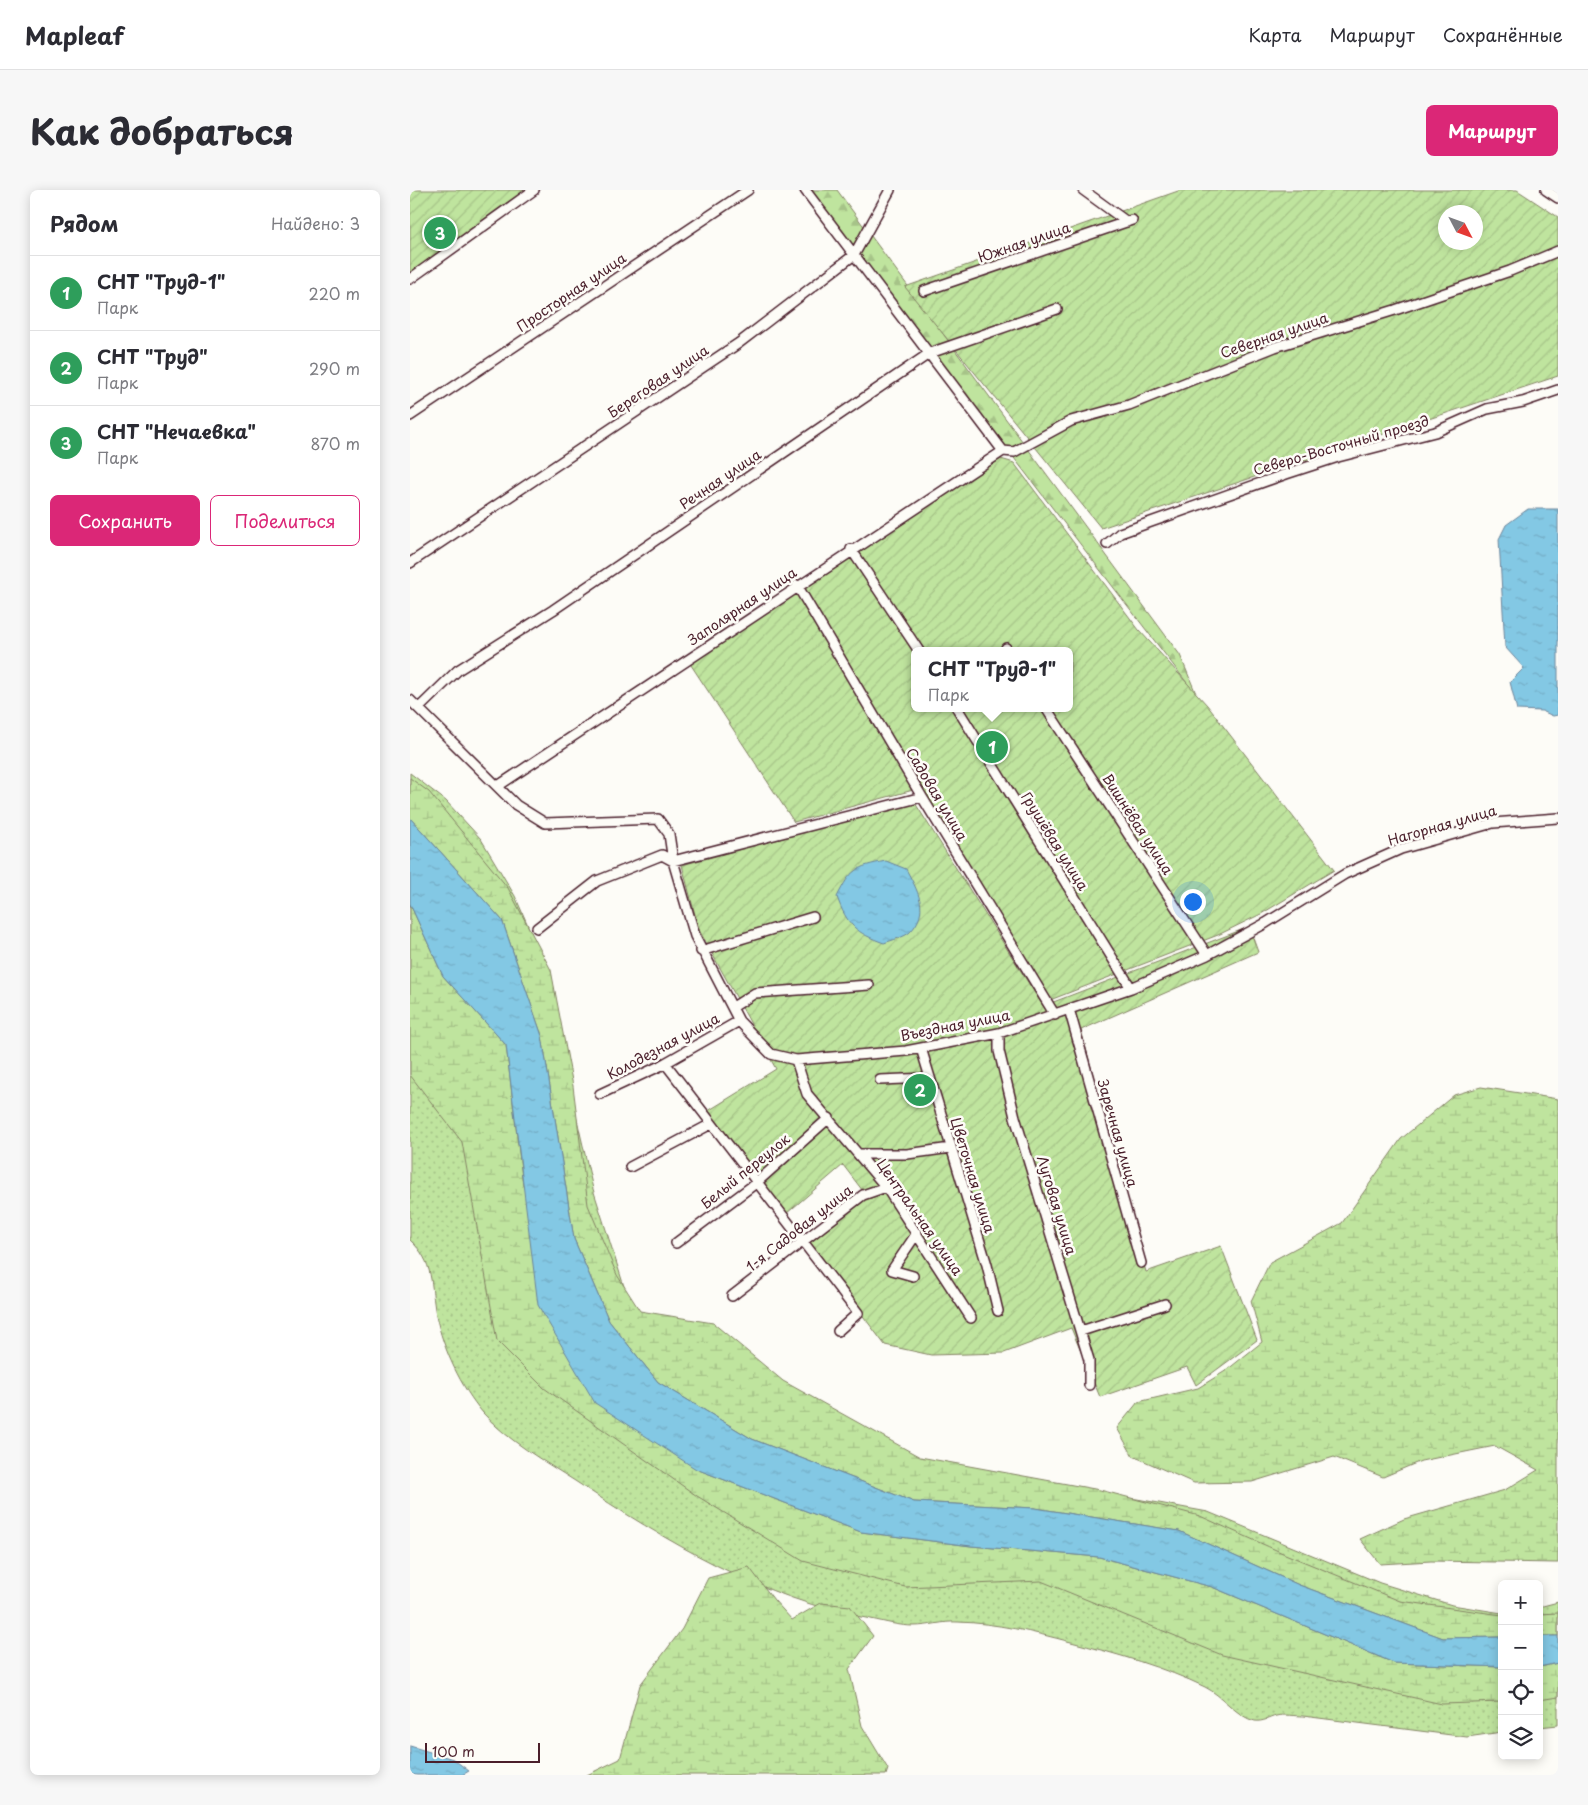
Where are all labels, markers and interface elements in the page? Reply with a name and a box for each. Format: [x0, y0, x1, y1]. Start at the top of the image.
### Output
text: Mapleaf [25, 17, 124, 53]
text: Карта [1249, 21, 1301, 48]
text: Маршрут [1329, 21, 1415, 48]
text: Сохранённые [1443, 21, 1563, 48]
text: Как добраться [30, 104, 294, 157]
button: Маршрут [1426, 105, 1558, 156]
north arrow [1438, 205, 1483, 250]
text: Рядом [50, 207, 118, 239]
text: Найдено: 3 [271, 211, 360, 235]
pin: 3 [424, 214, 456, 252]
street label: Южная улица [975, 216, 1073, 268]
street label: Просторная улица [512, 247, 630, 337]
text: СНТ "Труд-1" [97, 267, 225, 295]
text: 1 [62, 281, 70, 305]
text: 220 m [309, 281, 360, 305]
text: Парк [97, 295, 138, 319]
street label: Северная улица [1217, 307, 1331, 363]
street label: Береговая улица [603, 339, 713, 423]
text: СНТ "Труд" [97, 342, 208, 370]
text: 2 [60, 356, 72, 380]
text: 290 m [309, 356, 360, 380]
text: Парк [97, 370, 138, 394]
street label: Северо-Восточный проезд [1250, 410, 1432, 480]
text: СНТ "Нечаевка" [97, 417, 256, 445]
text: 3 [61, 431, 71, 455]
text: 870 m [311, 431, 360, 455]
street label: Речная улица [675, 444, 765, 514]
text: Парк [97, 445, 138, 469]
button: Сохранить [50, 495, 200, 546]
button: Поделиться [210, 495, 360, 546]
street label: Заполярная улица [683, 562, 801, 650]
popup [911, 647, 1073, 712]
text: СНТ "Труд-1" [928, 654, 1056, 682]
text: Парк [928, 682, 969, 706]
pin: 1 [976, 728, 1008, 766]
street label: Садовая улица [901, 743, 973, 845]
street label: Вишнёвая улица [1097, 769, 1179, 879]
street label: Грушёвая улица [1016, 788, 1094, 895]
street label: Нагорная улица [1385, 799, 1499, 851]
your location [1180, 889, 1206, 915]
street label: Въездная улица [899, 1004, 1012, 1046]
street label: Колодезная улица [603, 1007, 723, 1085]
pin: 2 [904, 1071, 936, 1109]
street label: Заречная улица [1093, 1076, 1144, 1190]
street label: Цветочная улица [945, 1115, 1001, 1235]
street label: Белый переулок [696, 1128, 795, 1214]
street label: Луговая улица [1032, 1153, 1082, 1257]
street label: Центральная улица [872, 1154, 968, 1280]
street label: 1-я Садовая улица [741, 1179, 857, 1276]
map controls [1498, 1580, 1543, 1760]
button: + [1498, 1580, 1543, 1625]
button: − [1498, 1625, 1543, 1670]
button: locate [1498, 1670, 1543, 1715]
button: layers [1498, 1715, 1543, 1760]
scale bar [425, 1740, 540, 1763]
text: 100 m [432, 1741, 475, 1762]

